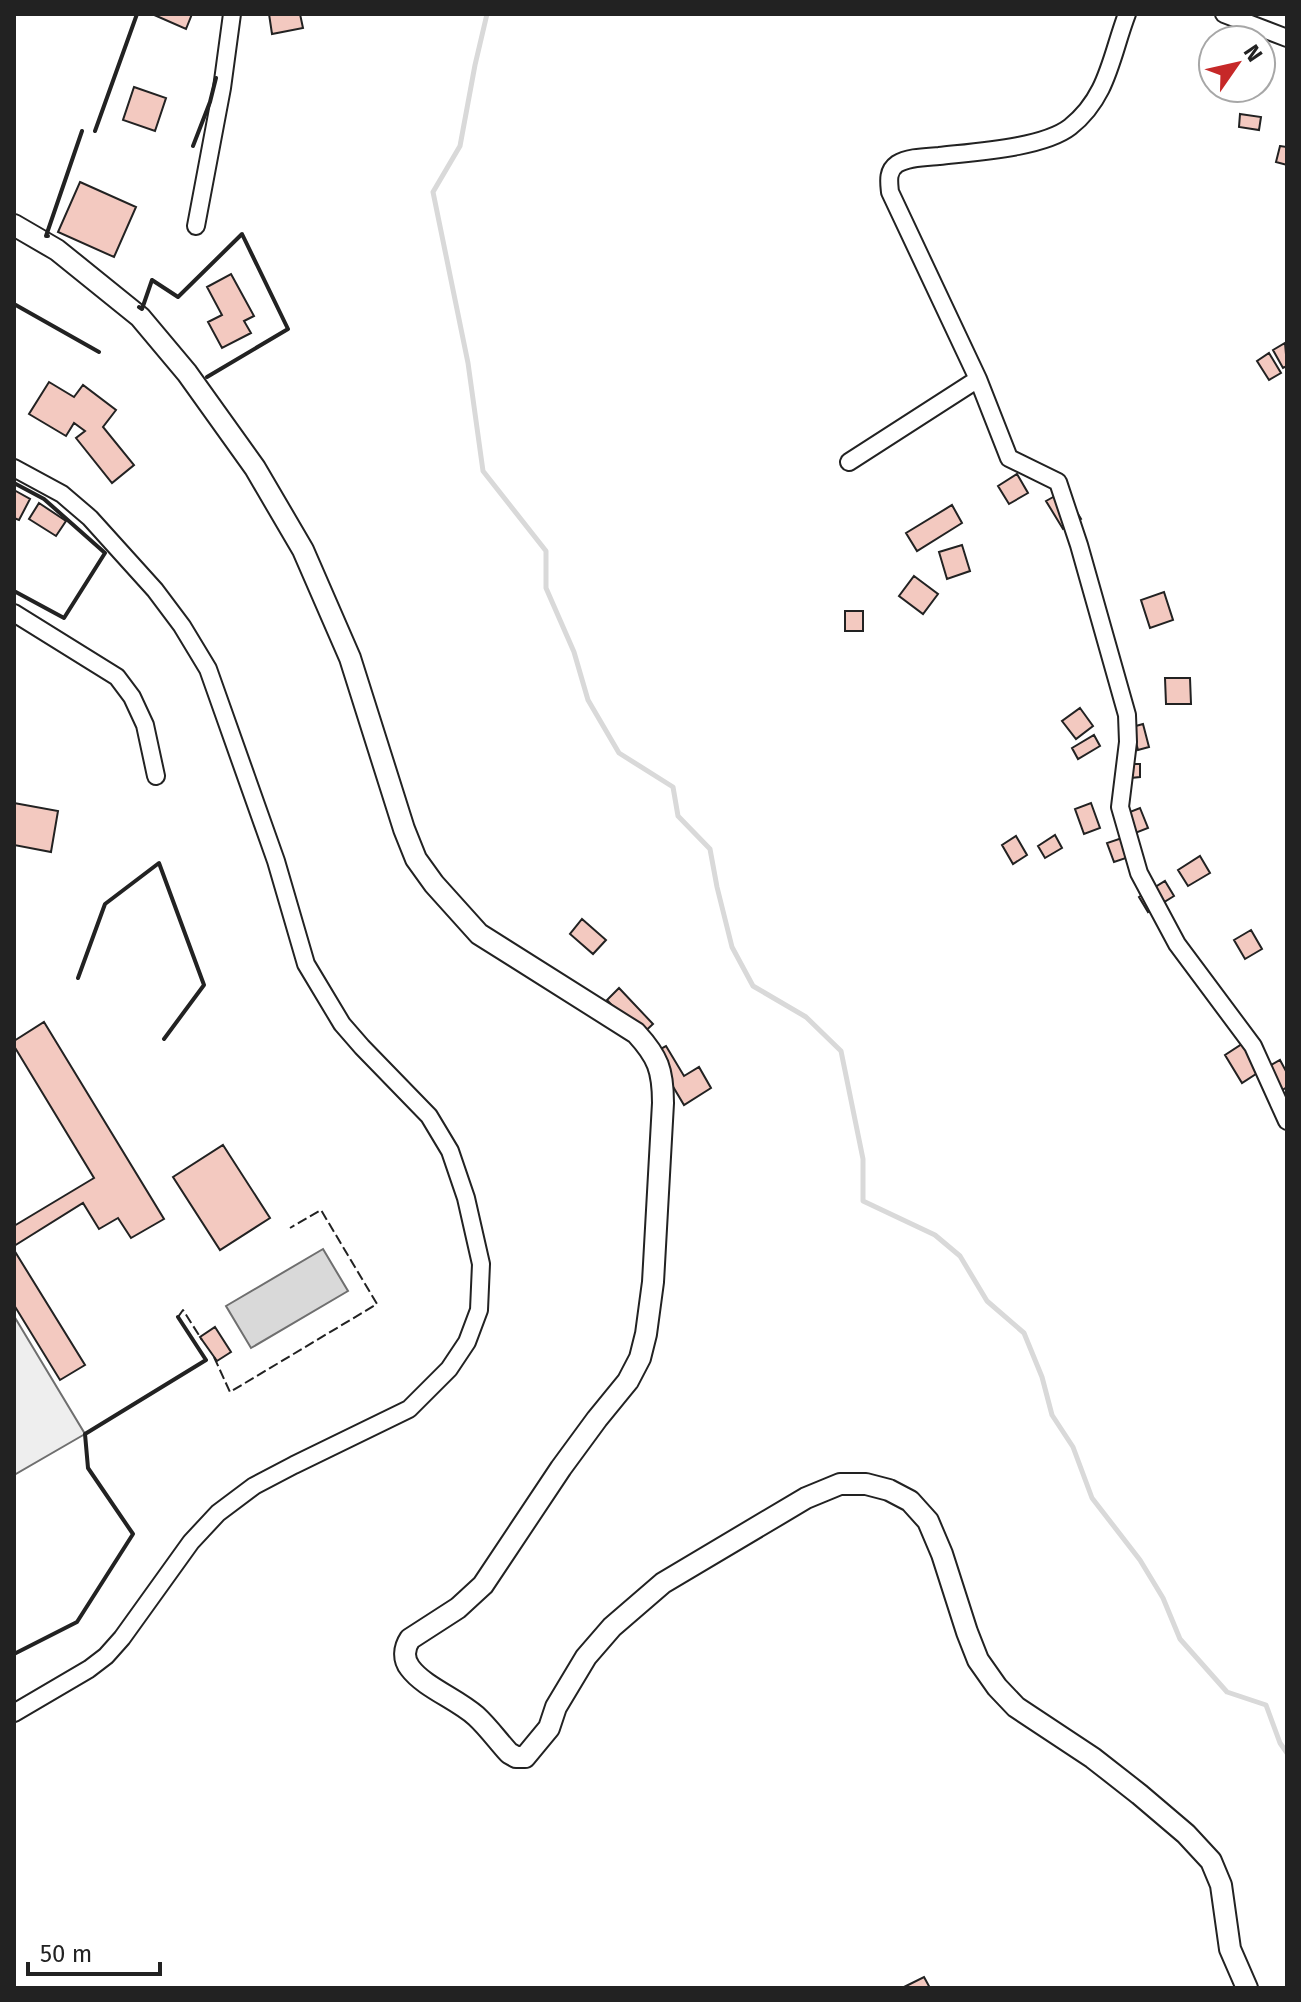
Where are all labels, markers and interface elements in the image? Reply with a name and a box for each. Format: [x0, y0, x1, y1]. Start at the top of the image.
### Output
north arrow [1197, 24, 1277, 104]
text: N [1238, 39, 1268, 67]
scale bar [28, 1926, 160, 1976]
text: 50 m [40, 1940, 92, 1968]

